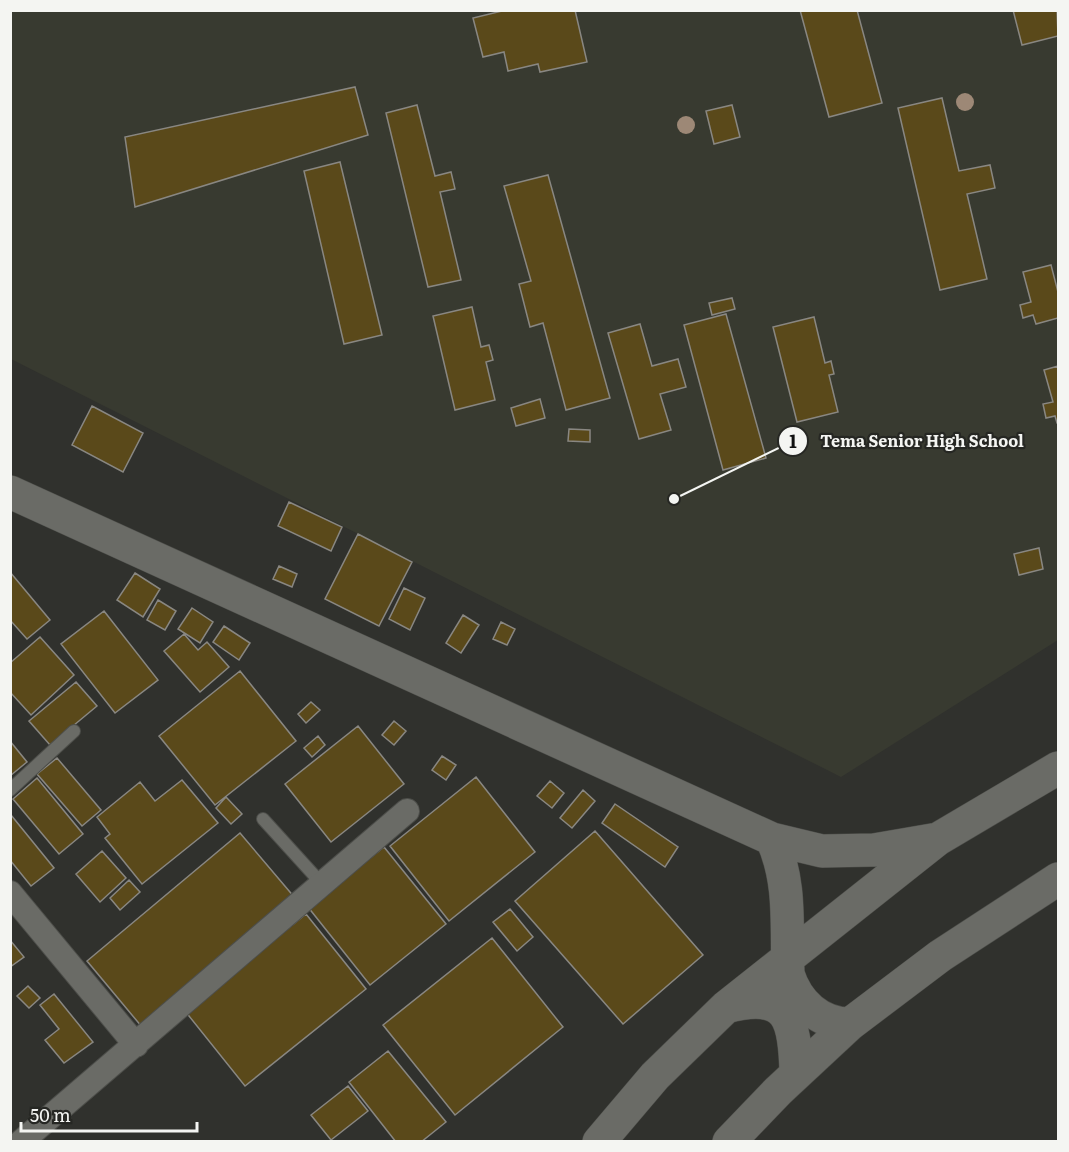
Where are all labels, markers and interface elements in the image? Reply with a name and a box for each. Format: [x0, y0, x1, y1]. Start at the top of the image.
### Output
callout: Tema Senior High School [778, 424, 1036, 458]
text: 1 [789, 427, 797, 454]
text: Tema Senior High School [820, 428, 1024, 452]
scale bar [21, 1095, 196, 1133]
text: 50 m [30, 1101, 71, 1128]

